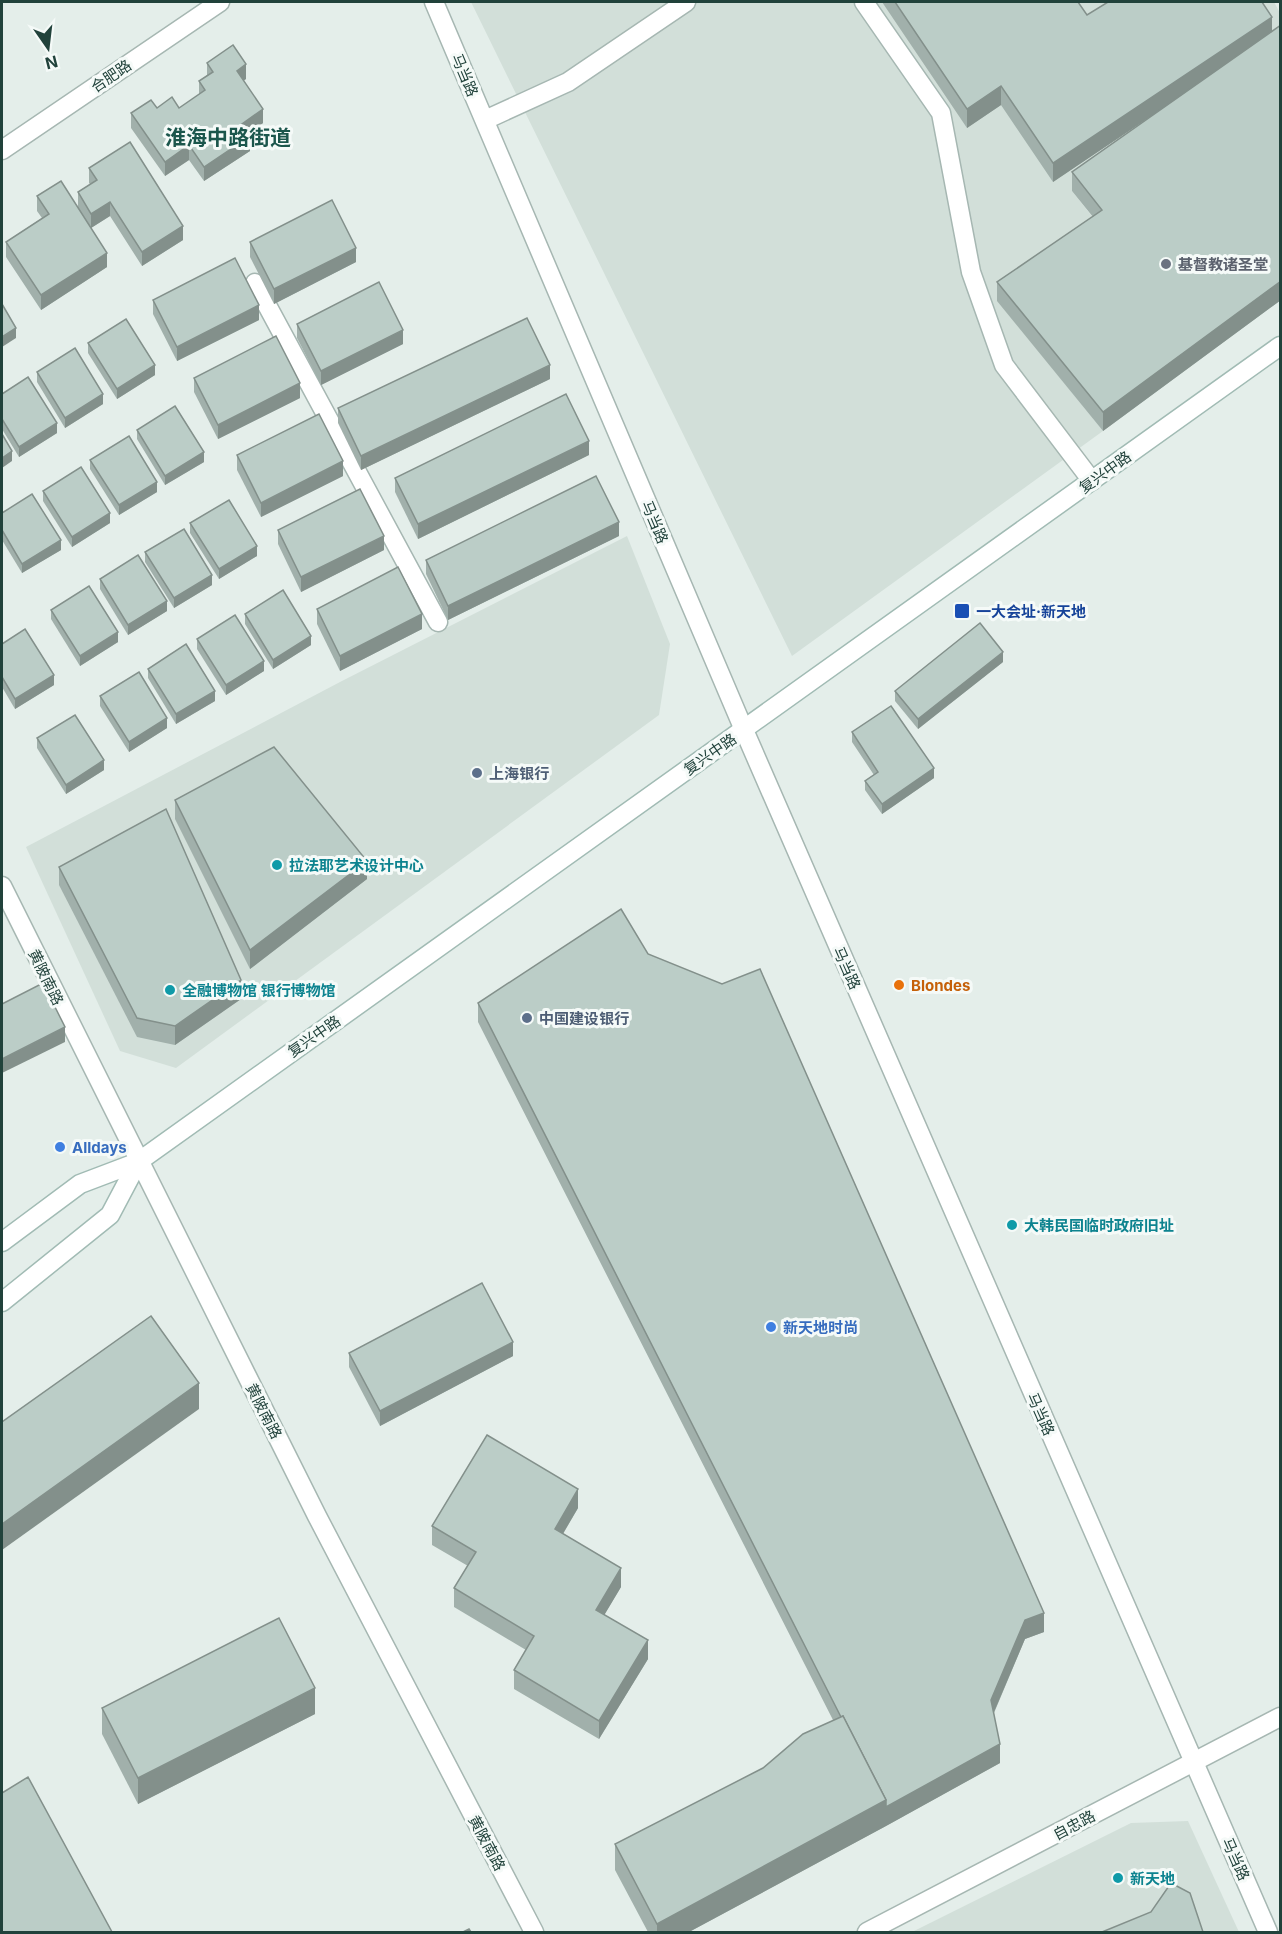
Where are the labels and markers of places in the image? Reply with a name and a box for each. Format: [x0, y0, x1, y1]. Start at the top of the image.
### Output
place label: 基督教诸圣堂 [1178, 255, 1268, 274]
marker: 基督教诸圣堂 [1159, 257, 1173, 271]
marker: 一大会址·新天地 [953, 602, 971, 620]
place label: 一大会址·新天地 [976, 602, 1086, 621]
place label: 上海银行 [489, 764, 549, 783]
marker: 上海银行 [470, 766, 484, 780]
place label: 拉法耶艺术设计中心 [289, 856, 424, 875]
marker: 拉法耶艺术设计中心 [270, 858, 284, 872]
place label: Blondes [911, 976, 970, 995]
marker: Blondes [892, 978, 906, 992]
place label: 全融博物馆 银行博物馆 [182, 981, 336, 1000]
marker: 全融博物馆 银行博物馆 [163, 983, 177, 997]
place label: 中国建设银行 [539, 1009, 629, 1028]
marker: 中国建设银行 [520, 1011, 534, 1025]
place label: Alldays [72, 1138, 127, 1157]
marker: Alldays [53, 1140, 67, 1154]
place label: 大韩民国临时政府旧址 [1024, 1216, 1174, 1235]
marker: 大韩民国临时政府旧址 [1005, 1218, 1019, 1232]
place label: 新天地时尚 [783, 1318, 858, 1337]
marker: 新天地时尚 [764, 1320, 778, 1334]
place label: 新天地 [1130, 1869, 1175, 1888]
marker: 新天地 [1111, 1871, 1125, 1885]

